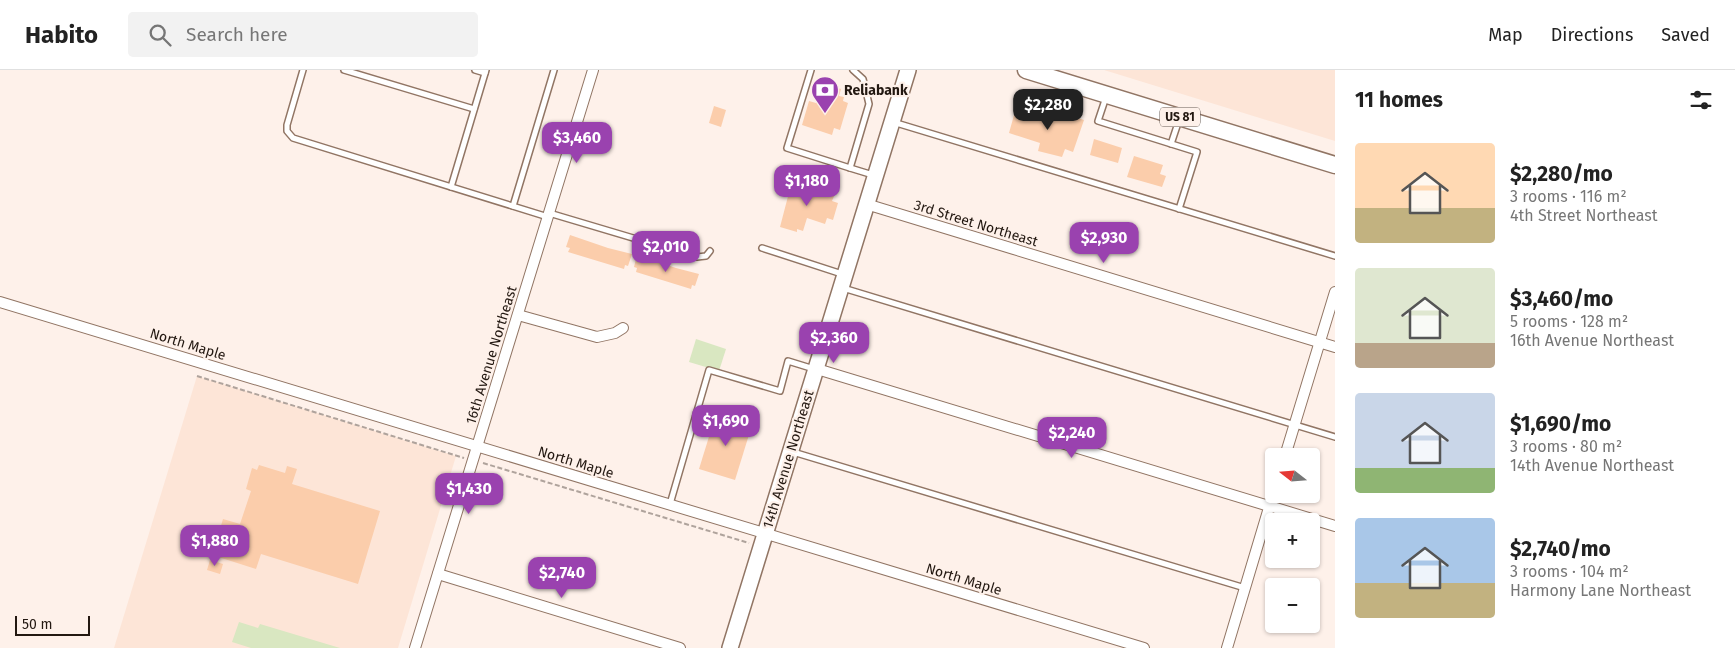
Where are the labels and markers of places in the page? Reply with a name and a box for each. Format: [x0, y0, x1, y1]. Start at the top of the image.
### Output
bank icon: Reliabank [810, 75, 840, 114]
place label: Reliabank [844, 82, 908, 99]
pin: $2,280 [1007, 88, 1089, 131]
pin: $3,460 [536, 122, 618, 164]
pin: $1,180 [766, 164, 848, 207]
pin: $2,930 [1063, 222, 1145, 264]
pin: $2,010 [625, 230, 707, 273]
pin: $2,360 [793, 322, 875, 364]
pin: $1,690 [685, 404, 767, 447]
pin: $2,240 [1031, 416, 1113, 459]
pin: $1,430 [428, 472, 510, 515]
pin: $1,880 [174, 524, 256, 567]
pin: $2,740 [521, 556, 603, 599]

